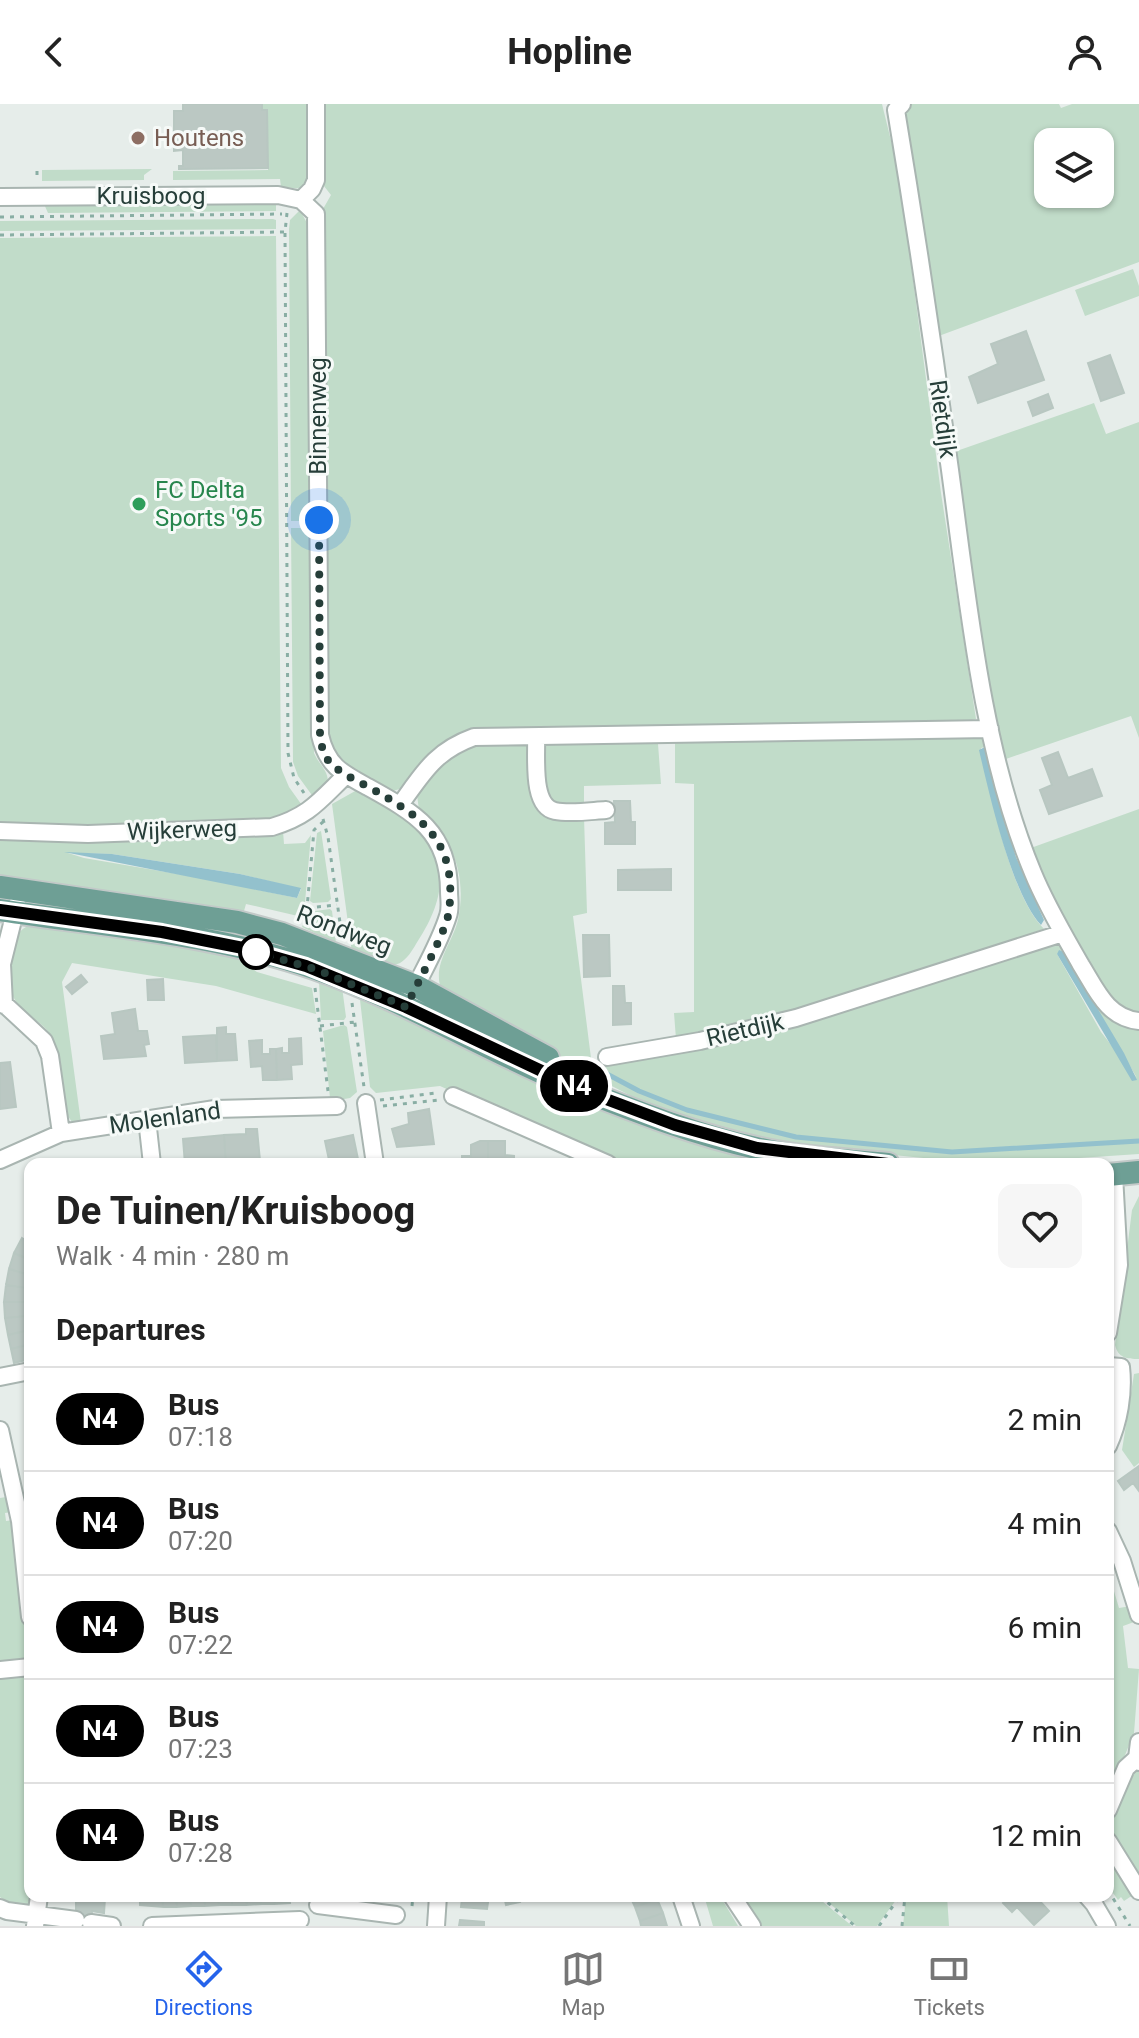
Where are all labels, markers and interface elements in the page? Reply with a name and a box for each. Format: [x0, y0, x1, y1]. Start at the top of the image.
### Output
icon: back [32, 30, 76, 74]
icon: person [1063, 30, 1107, 74]
text: Hopline [507, 31, 632, 73]
place label: Houtens [154, 124, 244, 152]
map controls [1034, 128, 1114, 208]
button: layers [1034, 128, 1114, 208]
marker: Houtens [129, 129, 147, 147]
street label: Kruisboog [97, 182, 205, 210]
street label: Binnenweg [304, 357, 332, 475]
street label: Rietdijk [924, 378, 962, 461]
place label: FC Delta Sports '95 [155, 476, 263, 532]
marker: FC Delta Sports '95 [130, 495, 148, 513]
your location [299, 500, 339, 540]
street label: Wijkerweg [126, 814, 238, 846]
street label: Rondweg [293, 899, 395, 961]
unlabelled marker [239, 935, 273, 969]
street label: Rietdijk [704, 1007, 787, 1052]
line badge: N4 [538, 1060, 610, 1112]
text: N4 [556, 1069, 592, 1102]
street label: Molenland [108, 1096, 222, 1140]
button: heart [998, 1184, 1082, 1268]
text: De Tuinen/Kruisboog [56, 1189, 415, 1233]
text: Walk · 4 min · 280 m [56, 1241, 289, 1271]
text: Departures [56, 1312, 206, 1347]
text: Bus [168, 1387, 219, 1422]
text: N4 [82, 1402, 118, 1435]
text: 2 min [1008, 1402, 1082, 1437]
text: 07:18 [168, 1422, 233, 1452]
text: Bus [168, 1491, 219, 1526]
text: N4 [82, 1506, 118, 1539]
text: 4 min [1008, 1506, 1082, 1541]
text: 07:20 [168, 1526, 233, 1556]
text: Bus [168, 1595, 219, 1630]
text: N4 [82, 1610, 118, 1643]
text: 6 min [1008, 1610, 1082, 1645]
text: 07:22 [168, 1630, 233, 1660]
text: Bus [168, 1699, 219, 1734]
text: N4 [82, 1714, 118, 1747]
text: 7 min [1008, 1714, 1082, 1749]
text: 07:23 [168, 1734, 233, 1764]
text: Bus [168, 1803, 219, 1838]
text: N4 [82, 1818, 118, 1851]
text: 12 min [991, 1818, 1082, 1853]
text: 07:28 [168, 1838, 233, 1868]
tab: Directions [154, 1947, 253, 2020]
tab: Map [561, 1947, 605, 2020]
tab: Tickets [914, 1947, 985, 2020]

